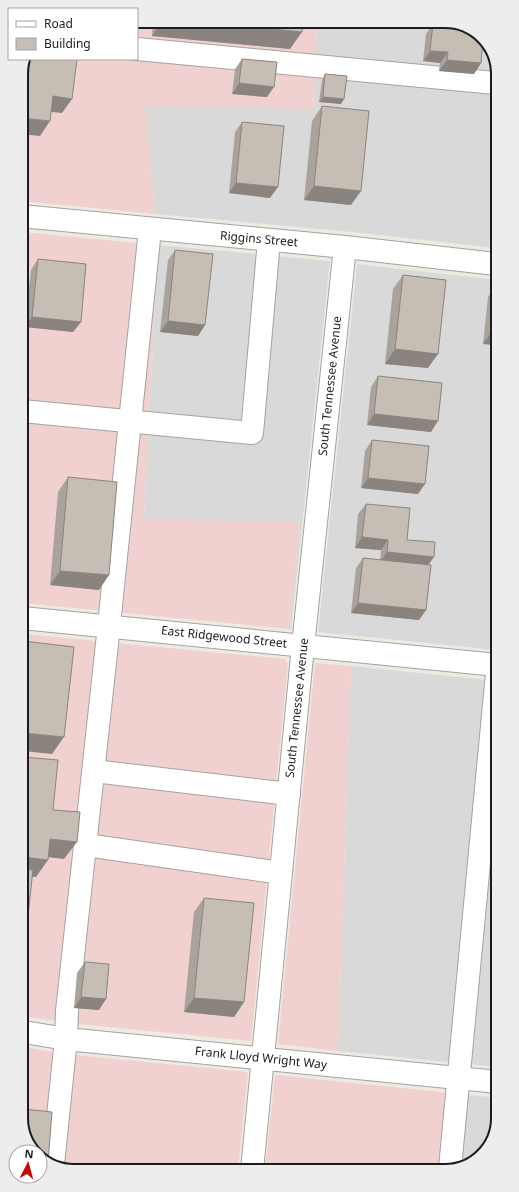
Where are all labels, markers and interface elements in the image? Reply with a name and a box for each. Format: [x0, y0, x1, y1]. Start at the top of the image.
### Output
legend [8, 8, 138, 60]
text: Road [44, 15, 73, 32]
text: Building [44, 35, 91, 52]
street label: Riggins Street [219, 227, 299, 250]
street label: South Tennessee Avenue [314, 315, 345, 457]
street label: East Ridgewood Street [160, 621, 288, 652]
street label: South Tennessee Avenue [281, 637, 312, 779]
street label: Frank Lloyd Wright Way [194, 1042, 329, 1073]
north arrow [8, 1144, 48, 1184]
text: N [24, 1146, 34, 1161]

